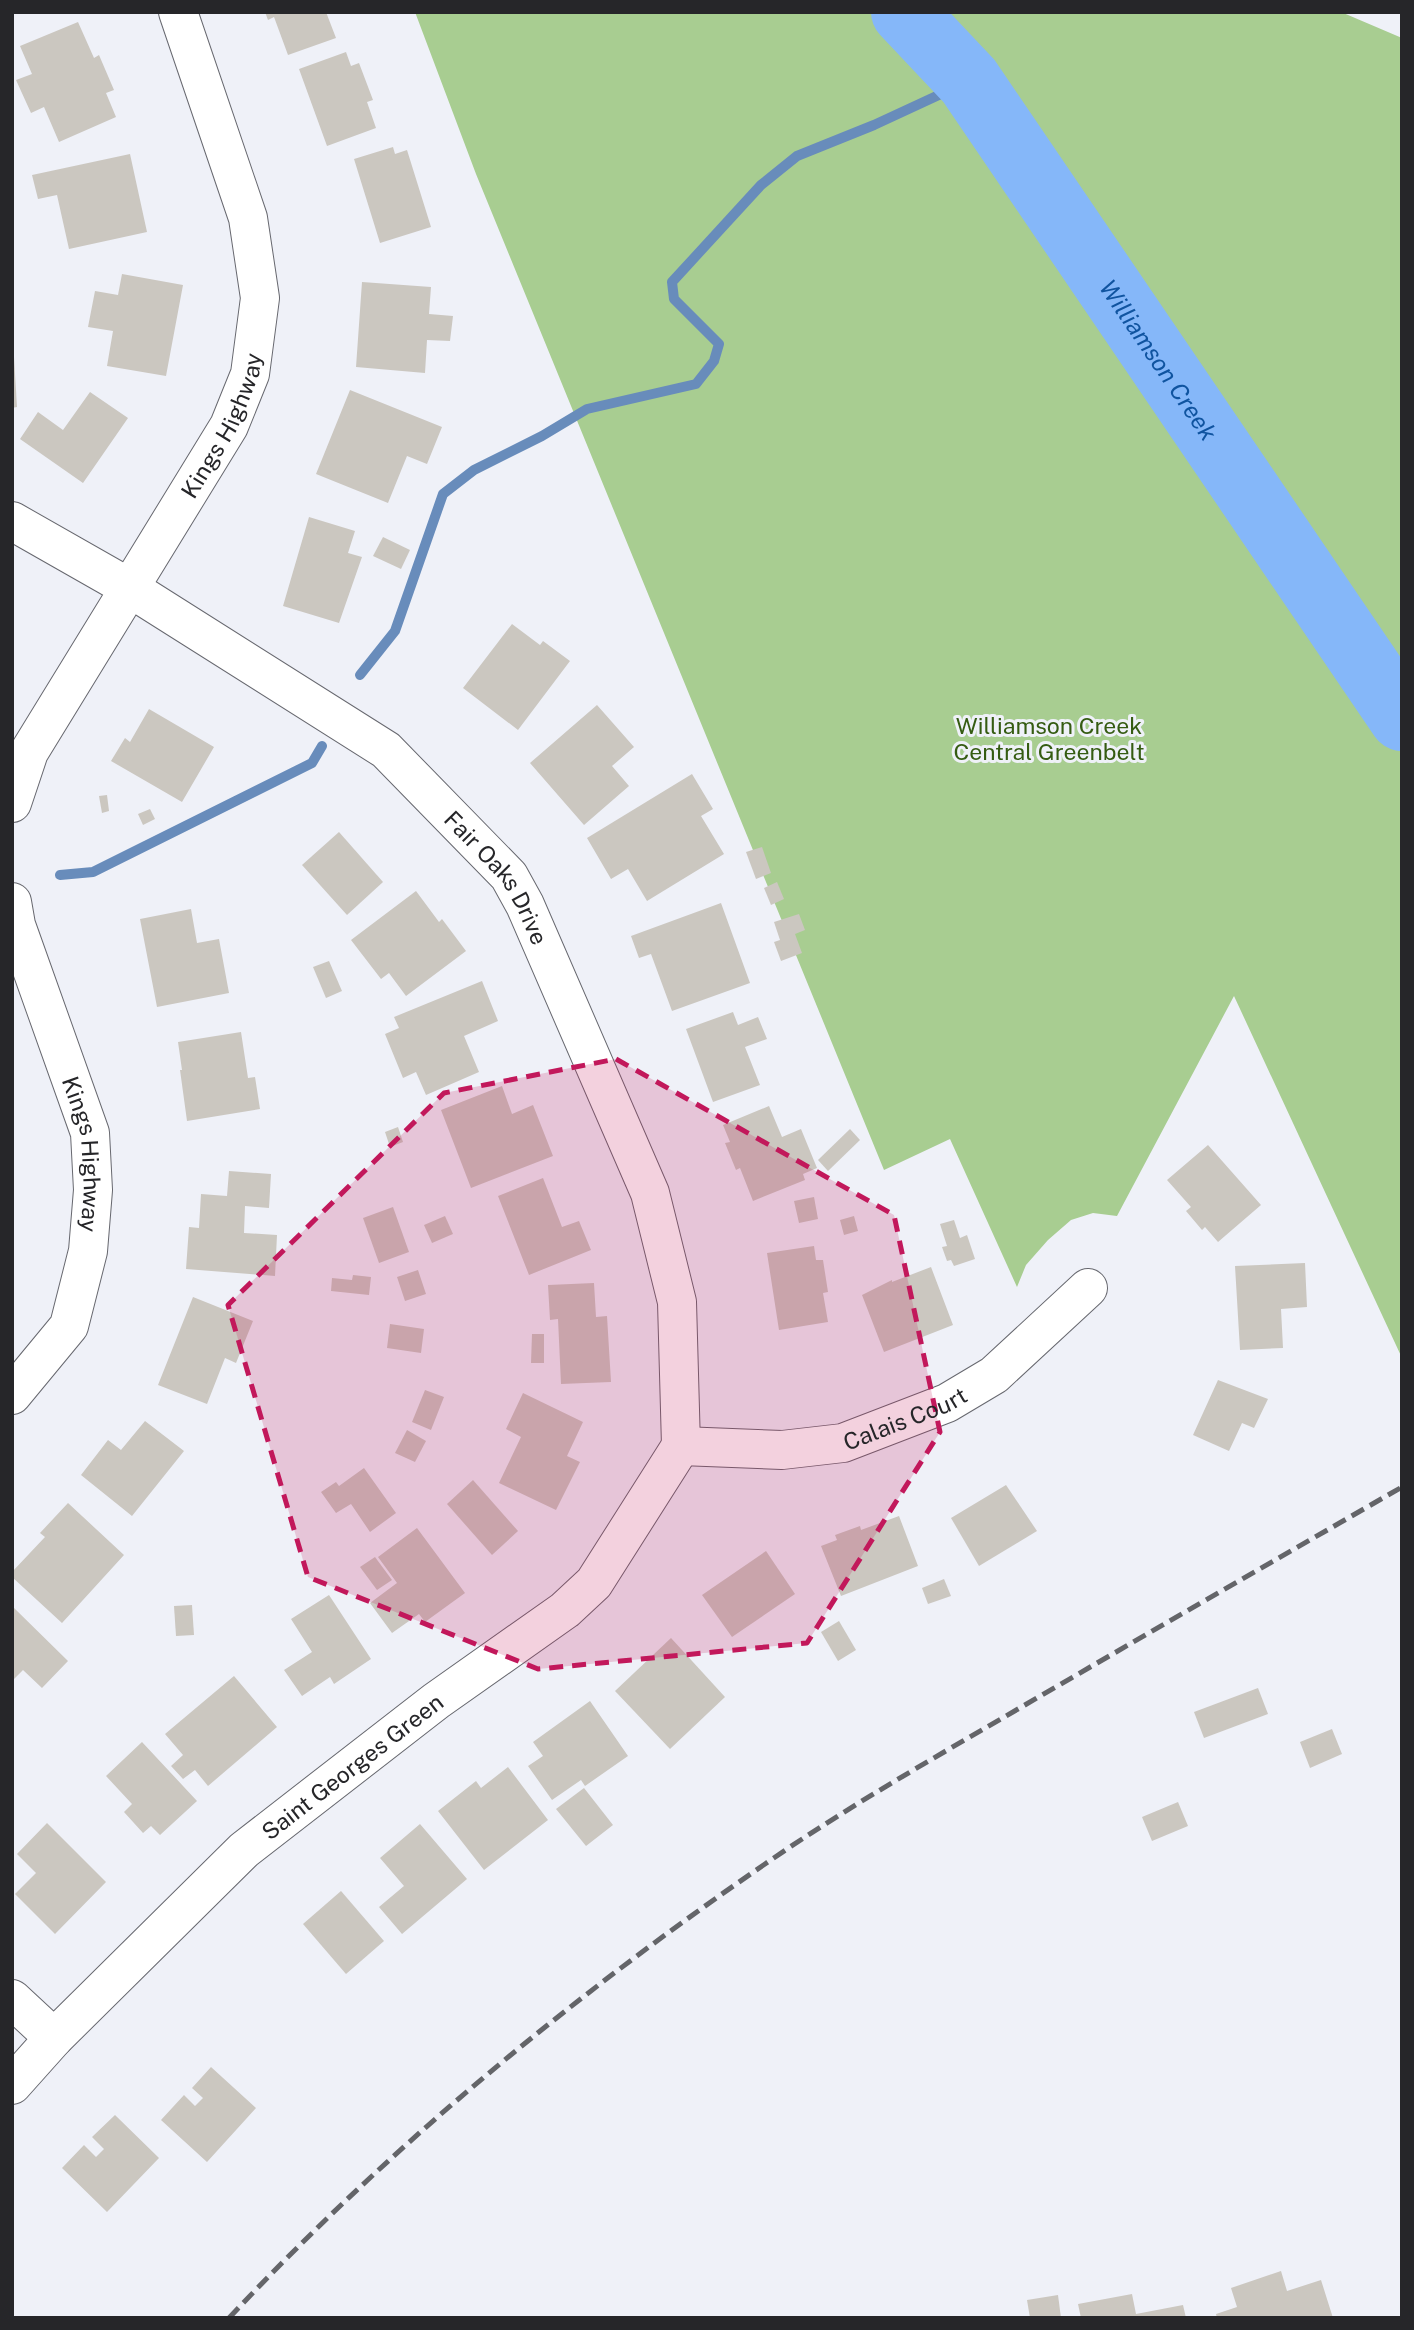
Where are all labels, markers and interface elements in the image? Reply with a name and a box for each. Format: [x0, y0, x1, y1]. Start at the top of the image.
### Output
water label: Williamson Creek [1094, 274, 1223, 445]
street label: Kings Highway [175, 351, 266, 503]
park label: Williamson Creek Central Greenbelt [953, 712, 1145, 765]
street label: Fair Oaks Drive [439, 805, 554, 949]
street label: Kings Highway [57, 1072, 106, 1233]
street label: Calais Court [839, 1381, 972, 1455]
street label: Saint Georges Green [256, 1688, 448, 1845]

